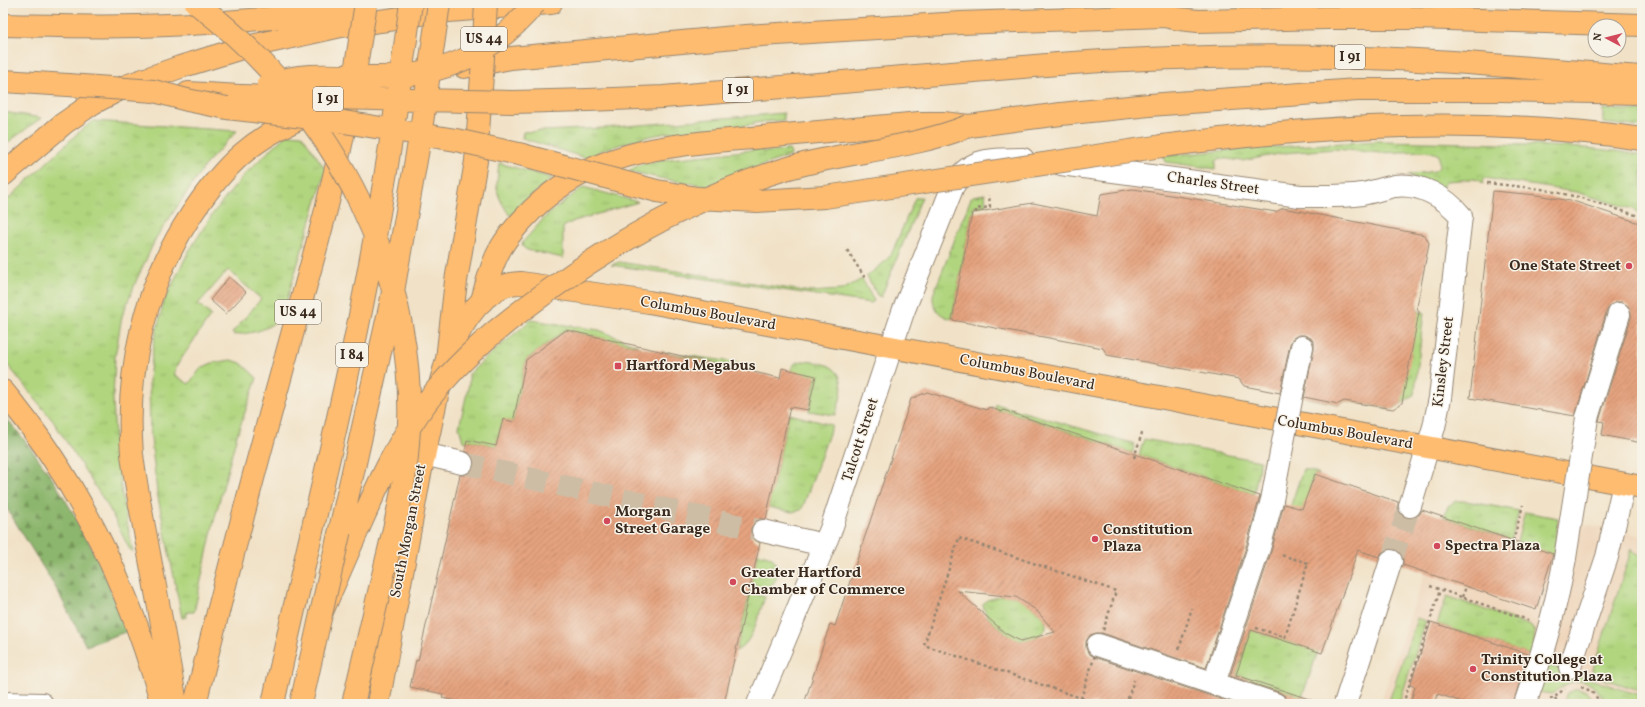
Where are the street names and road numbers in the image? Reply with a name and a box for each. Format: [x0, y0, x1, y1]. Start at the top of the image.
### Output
road number: US 44 [461, 27, 507, 51]
road number: I 91 [1335, 45, 1365, 69]
road number: I 91 [723, 78, 753, 102]
road number: I 91 [313, 87, 343, 111]
street label: Charles Street [1166, 167, 1260, 201]
street label: Columbus Boulevard [639, 292, 777, 336]
road number: US 44 [275, 300, 321, 324]
street label: Kinsley Street [1428, 315, 1460, 409]
road number: I 84 [336, 343, 368, 367]
street label: Columbus Boulevard [958, 350, 1096, 396]
street label: Talcott Street [838, 395, 884, 485]
street label: Columbus Boulevard [1276, 411, 1414, 455]
street label: South Morgan Street [386, 462, 432, 600]

